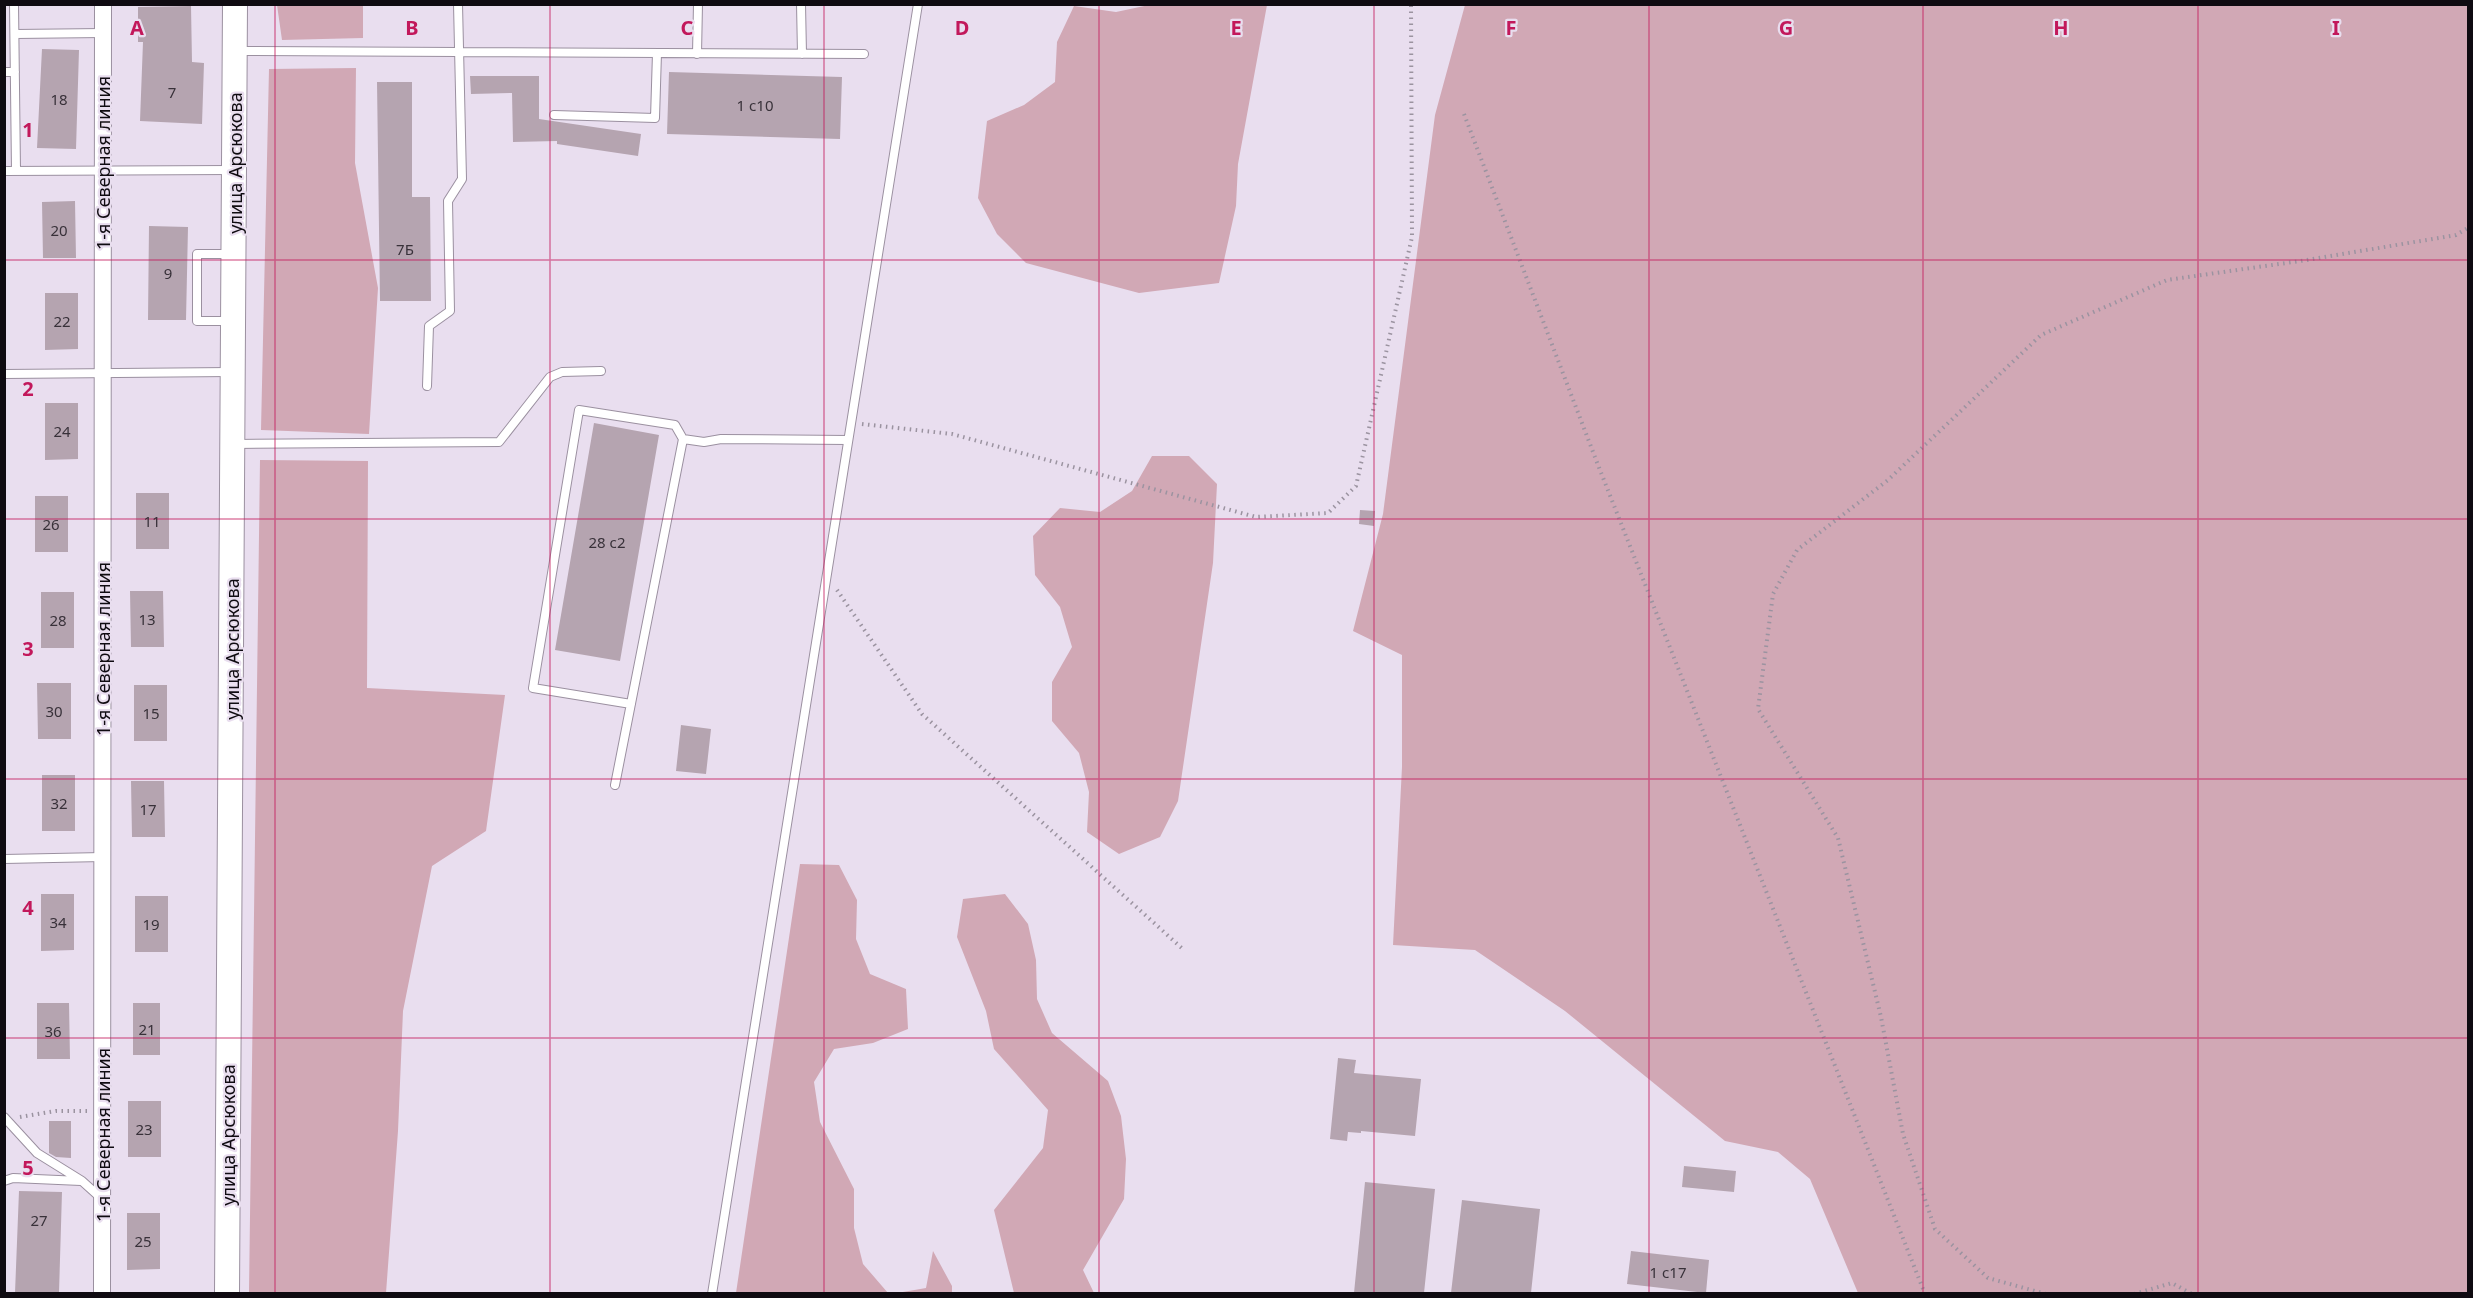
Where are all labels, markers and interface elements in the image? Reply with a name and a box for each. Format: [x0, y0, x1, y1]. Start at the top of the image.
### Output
text: A [130, 14, 144, 41]
text: B [405, 14, 419, 41]
text: C [681, 14, 694, 41]
text: D [955, 14, 969, 41]
text: E [1230, 14, 1242, 41]
text: F [1506, 14, 1516, 41]
text: G [1779, 14, 1793, 41]
text: H [2053, 14, 2069, 41]
text: I [2332, 14, 2340, 41]
street label: 1-я Северная линия [91, 76, 115, 250]
house number: 7 [168, 82, 176, 102]
house number: 18 [50, 89, 68, 109]
street label: улица Арсюкова [223, 92, 247, 234]
house number: 1 с10 [736, 95, 774, 115]
text: 1 [22, 116, 34, 143]
house number: 20 [50, 220, 68, 240]
house number: 7Б [396, 239, 414, 259]
house number: 9 [164, 263, 172, 283]
house number: 22 [53, 311, 71, 331]
text: 2 [22, 375, 34, 402]
house number: 24 [53, 421, 71, 441]
house number: 11 [143, 511, 161, 531]
house number: 26 [42, 514, 60, 534]
house number: 28 с2 [588, 532, 626, 552]
street label: 1-я Северная линия [91, 562, 115, 736]
street label: улица Арсюкова [220, 578, 244, 720]
house number: 13 [138, 609, 156, 629]
house number: 28 [49, 610, 67, 630]
text: 3 [22, 635, 34, 662]
house number: 30 [45, 701, 63, 721]
house number: 15 [142, 703, 160, 723]
house number: 32 [50, 793, 68, 813]
house number: 17 [139, 799, 157, 819]
text: 4 [22, 894, 34, 921]
house number: 34 [49, 912, 67, 932]
house number: 19 [142, 914, 160, 934]
house number: 21 [138, 1019, 156, 1039]
house number: 36 [44, 1021, 62, 1041]
street label: 1-я Северная линия [91, 1048, 115, 1222]
street label: улица Арсюкова [216, 1064, 240, 1206]
house number: 23 [135, 1119, 153, 1139]
text: 5 [22, 1154, 34, 1181]
house number: 27 [30, 1210, 48, 1230]
house number: 25 [134, 1231, 152, 1251]
house number: 1 с17 [1649, 1262, 1687, 1282]

